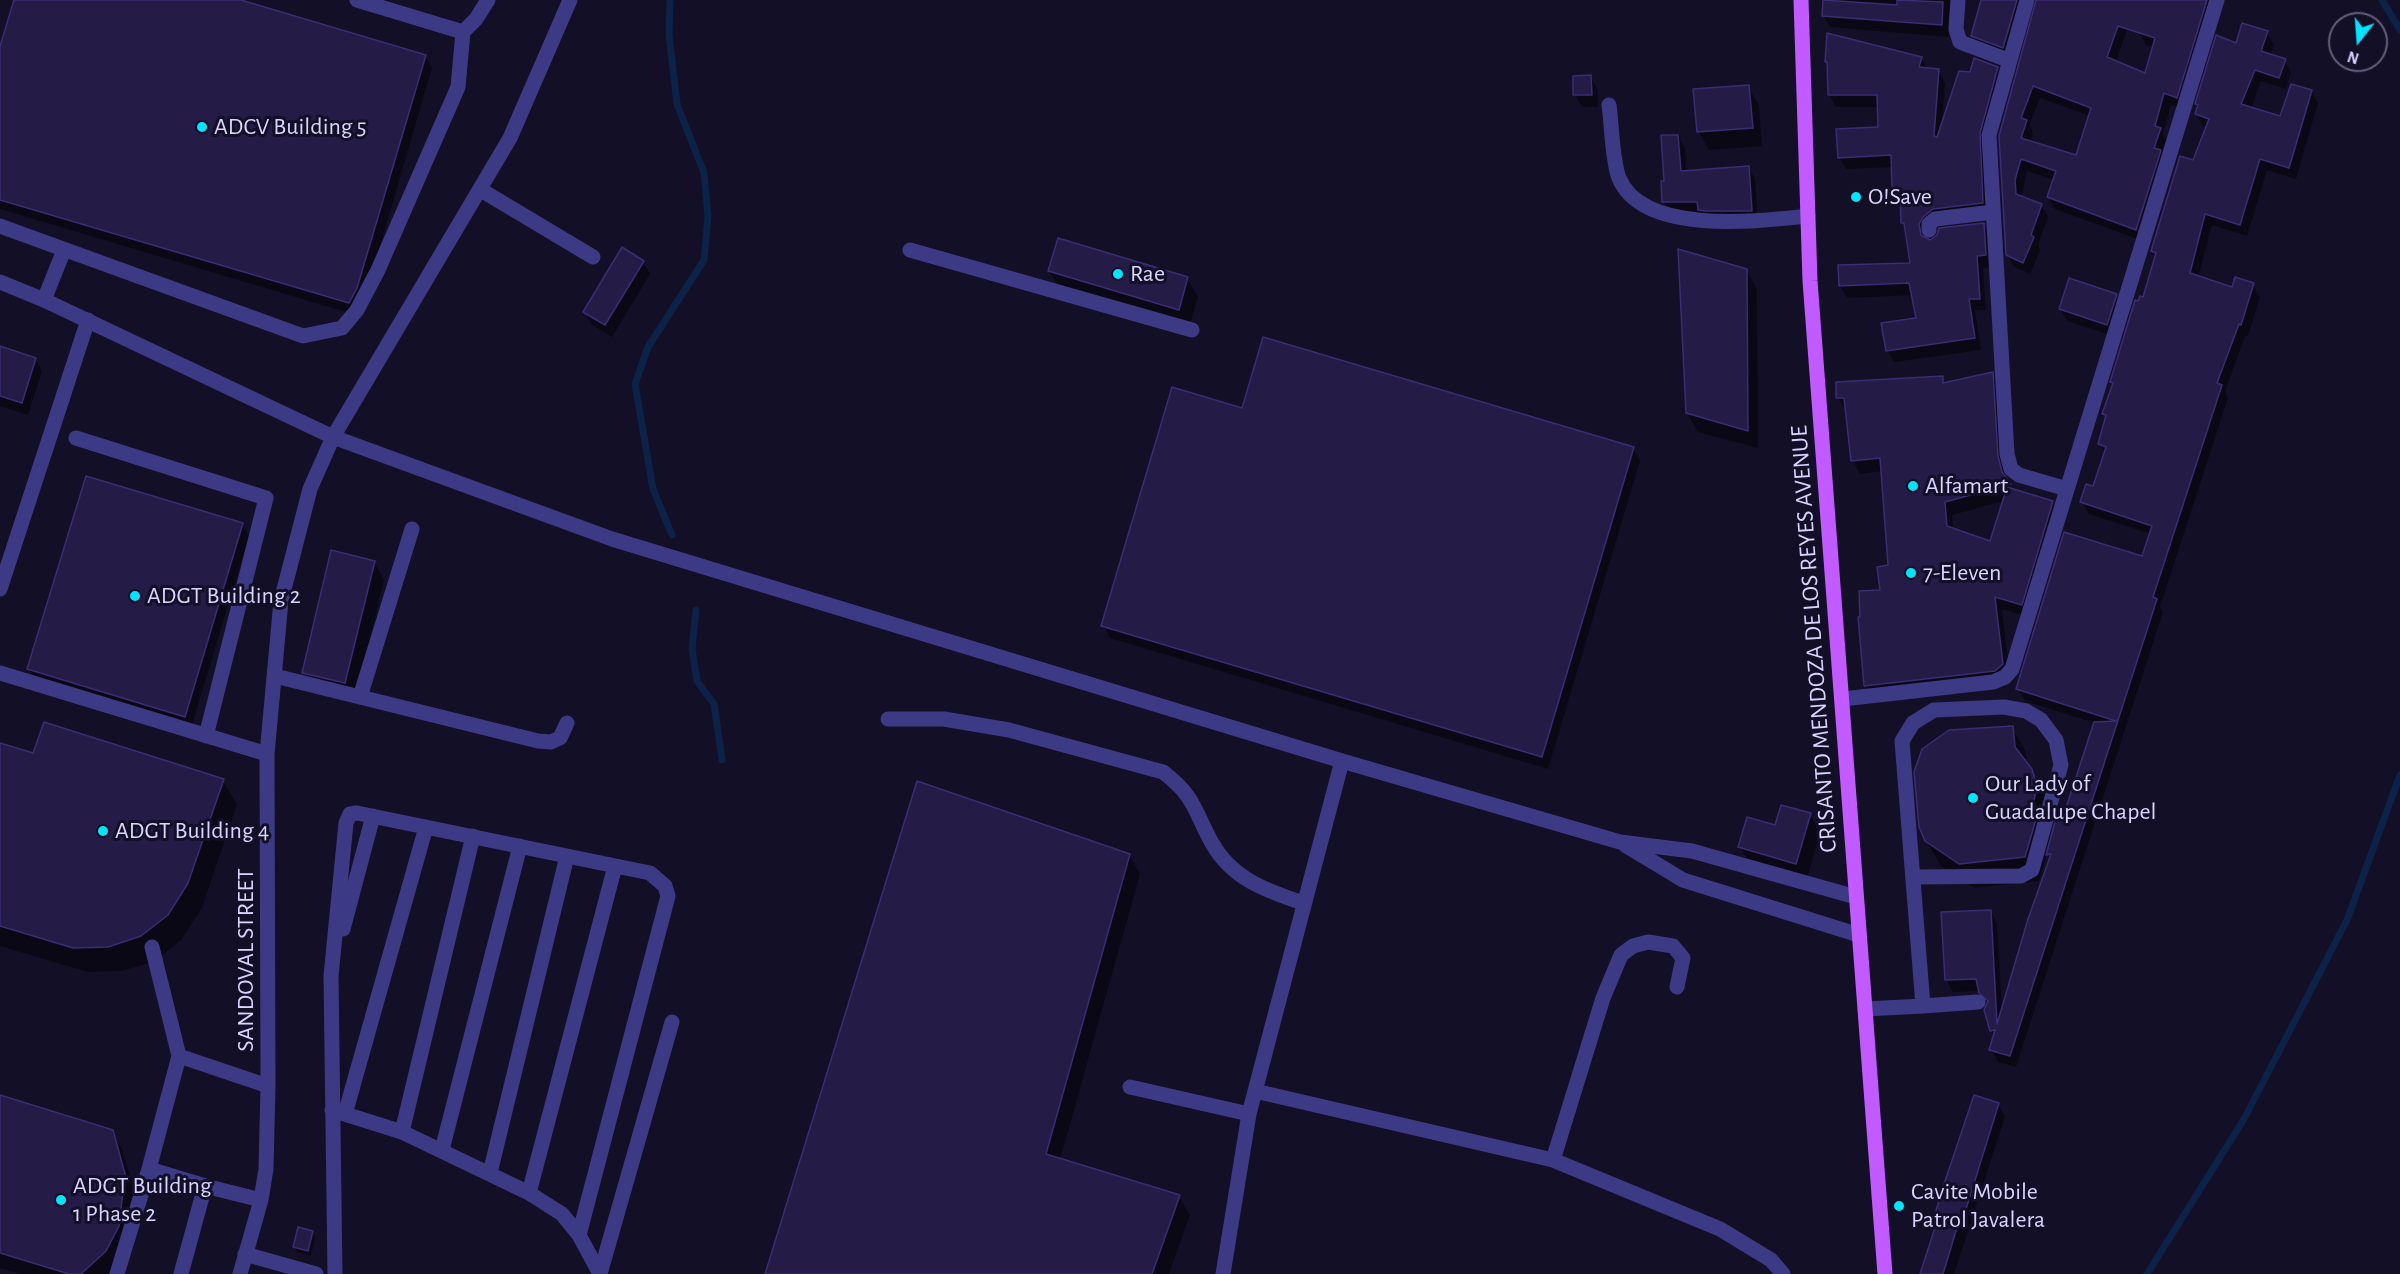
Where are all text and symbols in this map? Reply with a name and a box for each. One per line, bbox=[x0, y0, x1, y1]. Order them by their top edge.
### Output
north arrow bbox=[2328, 12, 2388, 72]
text: N bbox=[2346, 48, 2361, 67]
place label: ADCV Building 5 bbox=[214, 113, 367, 141]
marker: ADCV Building 5 bbox=[195, 120, 209, 134]
place label: O!Save bbox=[1868, 183, 1932, 211]
marker: O!Save bbox=[1849, 190, 1863, 204]
place label: Rae bbox=[1130, 260, 1165, 288]
marker: Rae bbox=[1111, 267, 1125, 281]
street label: CRISANTO MENDOZA DE LOS REYES AVENUE bbox=[1785, 424, 1843, 854]
place label: Alfamart bbox=[1925, 472, 2008, 500]
marker: Alfamart bbox=[1906, 479, 1920, 493]
place label: 7-Eleven bbox=[1923, 559, 2001, 587]
marker: 7-Eleven bbox=[1904, 566, 1918, 580]
place label: ADGT Building 2 bbox=[147, 582, 301, 610]
marker: ADGT Building 2 bbox=[128, 589, 142, 603]
place label: Our Lady of Guadalupe Chapel bbox=[1985, 770, 2156, 826]
marker: Our Lady of Guadalupe Chapel bbox=[1966, 791, 1980, 805]
place label: ADGT Building 4 bbox=[115, 817, 269, 845]
marker: ADGT Building 4 bbox=[96, 824, 110, 838]
street label: SANDOVAL STREET bbox=[232, 868, 260, 1052]
place label: ADGT Building 1 Phase 2 bbox=[73, 1172, 212, 1228]
place label: Cavite Mobile Patrol Javalera bbox=[1911, 1178, 2045, 1234]
marker: ADGT Building 1 Phase 2 bbox=[54, 1193, 68, 1207]
marker: Cavite Mobile Patrol Javalera bbox=[1892, 1199, 1906, 1213]

